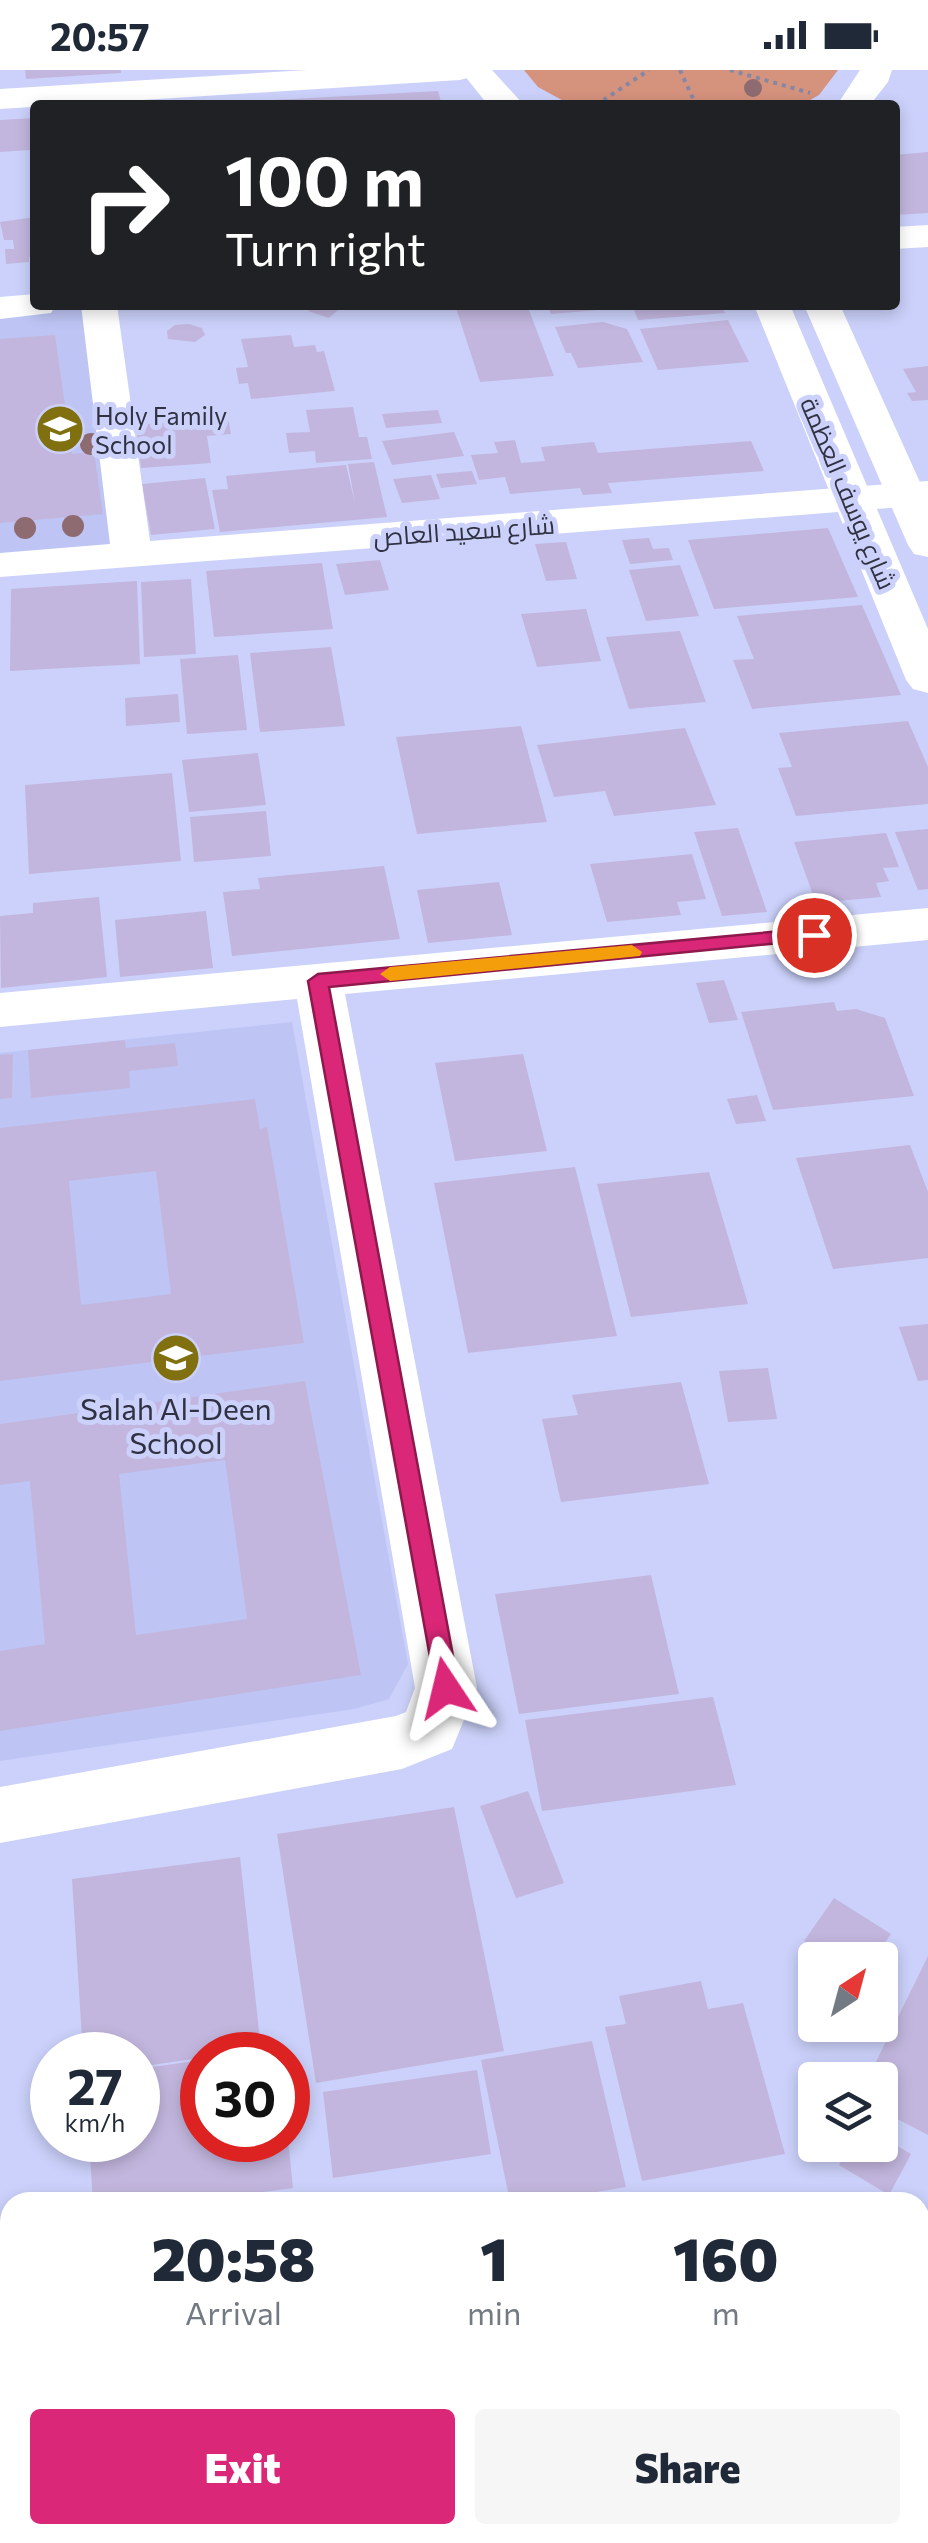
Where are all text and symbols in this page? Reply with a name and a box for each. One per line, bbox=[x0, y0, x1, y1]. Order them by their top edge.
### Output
text: 20:57 bbox=[50, 12, 150, 59]
text: 100 m bbox=[225, 135, 424, 220]
icon: right bbox=[60, 140, 190, 270]
text: Turn right bbox=[225, 220, 426, 275]
street label: شارع يوسف العظمة bbox=[792, 392, 903, 595]
place label: Holy Family School bbox=[95, 400, 227, 459]
school or university icon: Holy Family School bbox=[34, 403, 86, 455]
street label: شارع سعيد العاص bbox=[372, 509, 556, 554]
pin bbox=[772, 893, 857, 978]
icon: arrive bbox=[787, 908, 842, 963]
school or university icon: Salah Al-Deen School bbox=[150, 1332, 202, 1384]
place label: Salah Al-Deen School bbox=[80, 1389, 272, 1460]
position arrow bbox=[394, 1636, 498, 1740]
north arrow bbox=[798, 1942, 898, 2042]
map controls bbox=[798, 1942, 898, 2162]
speed limit sign: 30 bbox=[180, 2032, 310, 2162]
text: 27 bbox=[67, 2054, 123, 2115]
button: layers bbox=[798, 2062, 898, 2162]
text: km/h bbox=[65, 2107, 125, 2137]
text: 20:58 bbox=[151, 2220, 315, 2293]
text: 1 bbox=[480, 2220, 508, 2293]
text: 160 bbox=[673, 2220, 779, 2293]
text: Arrival bbox=[185, 2292, 282, 2332]
text: min bbox=[467, 2292, 521, 2332]
text: m bbox=[712, 2292, 740, 2332]
button: Exit bbox=[30, 2409, 455, 2524]
button: Share bbox=[475, 2409, 900, 2524]

